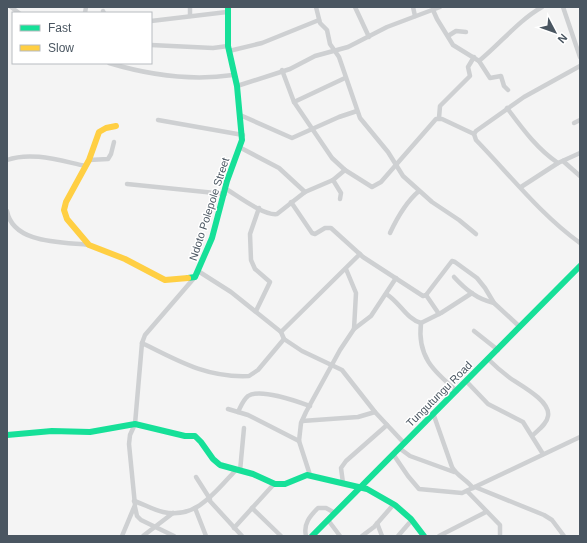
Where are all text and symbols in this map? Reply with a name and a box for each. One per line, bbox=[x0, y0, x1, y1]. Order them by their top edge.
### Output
legend bbox=[12, 12, 152, 64]
north arrow bbox=[535, 12, 575, 52]
text: Fast bbox=[48, 21, 72, 35]
text: N bbox=[555, 32, 570, 46]
text: Slow bbox=[48, 41, 74, 55]
street label: Ndoto Polepole Street bbox=[187, 156, 231, 262]
street label: Tungutungu Road bbox=[404, 359, 474, 429]

